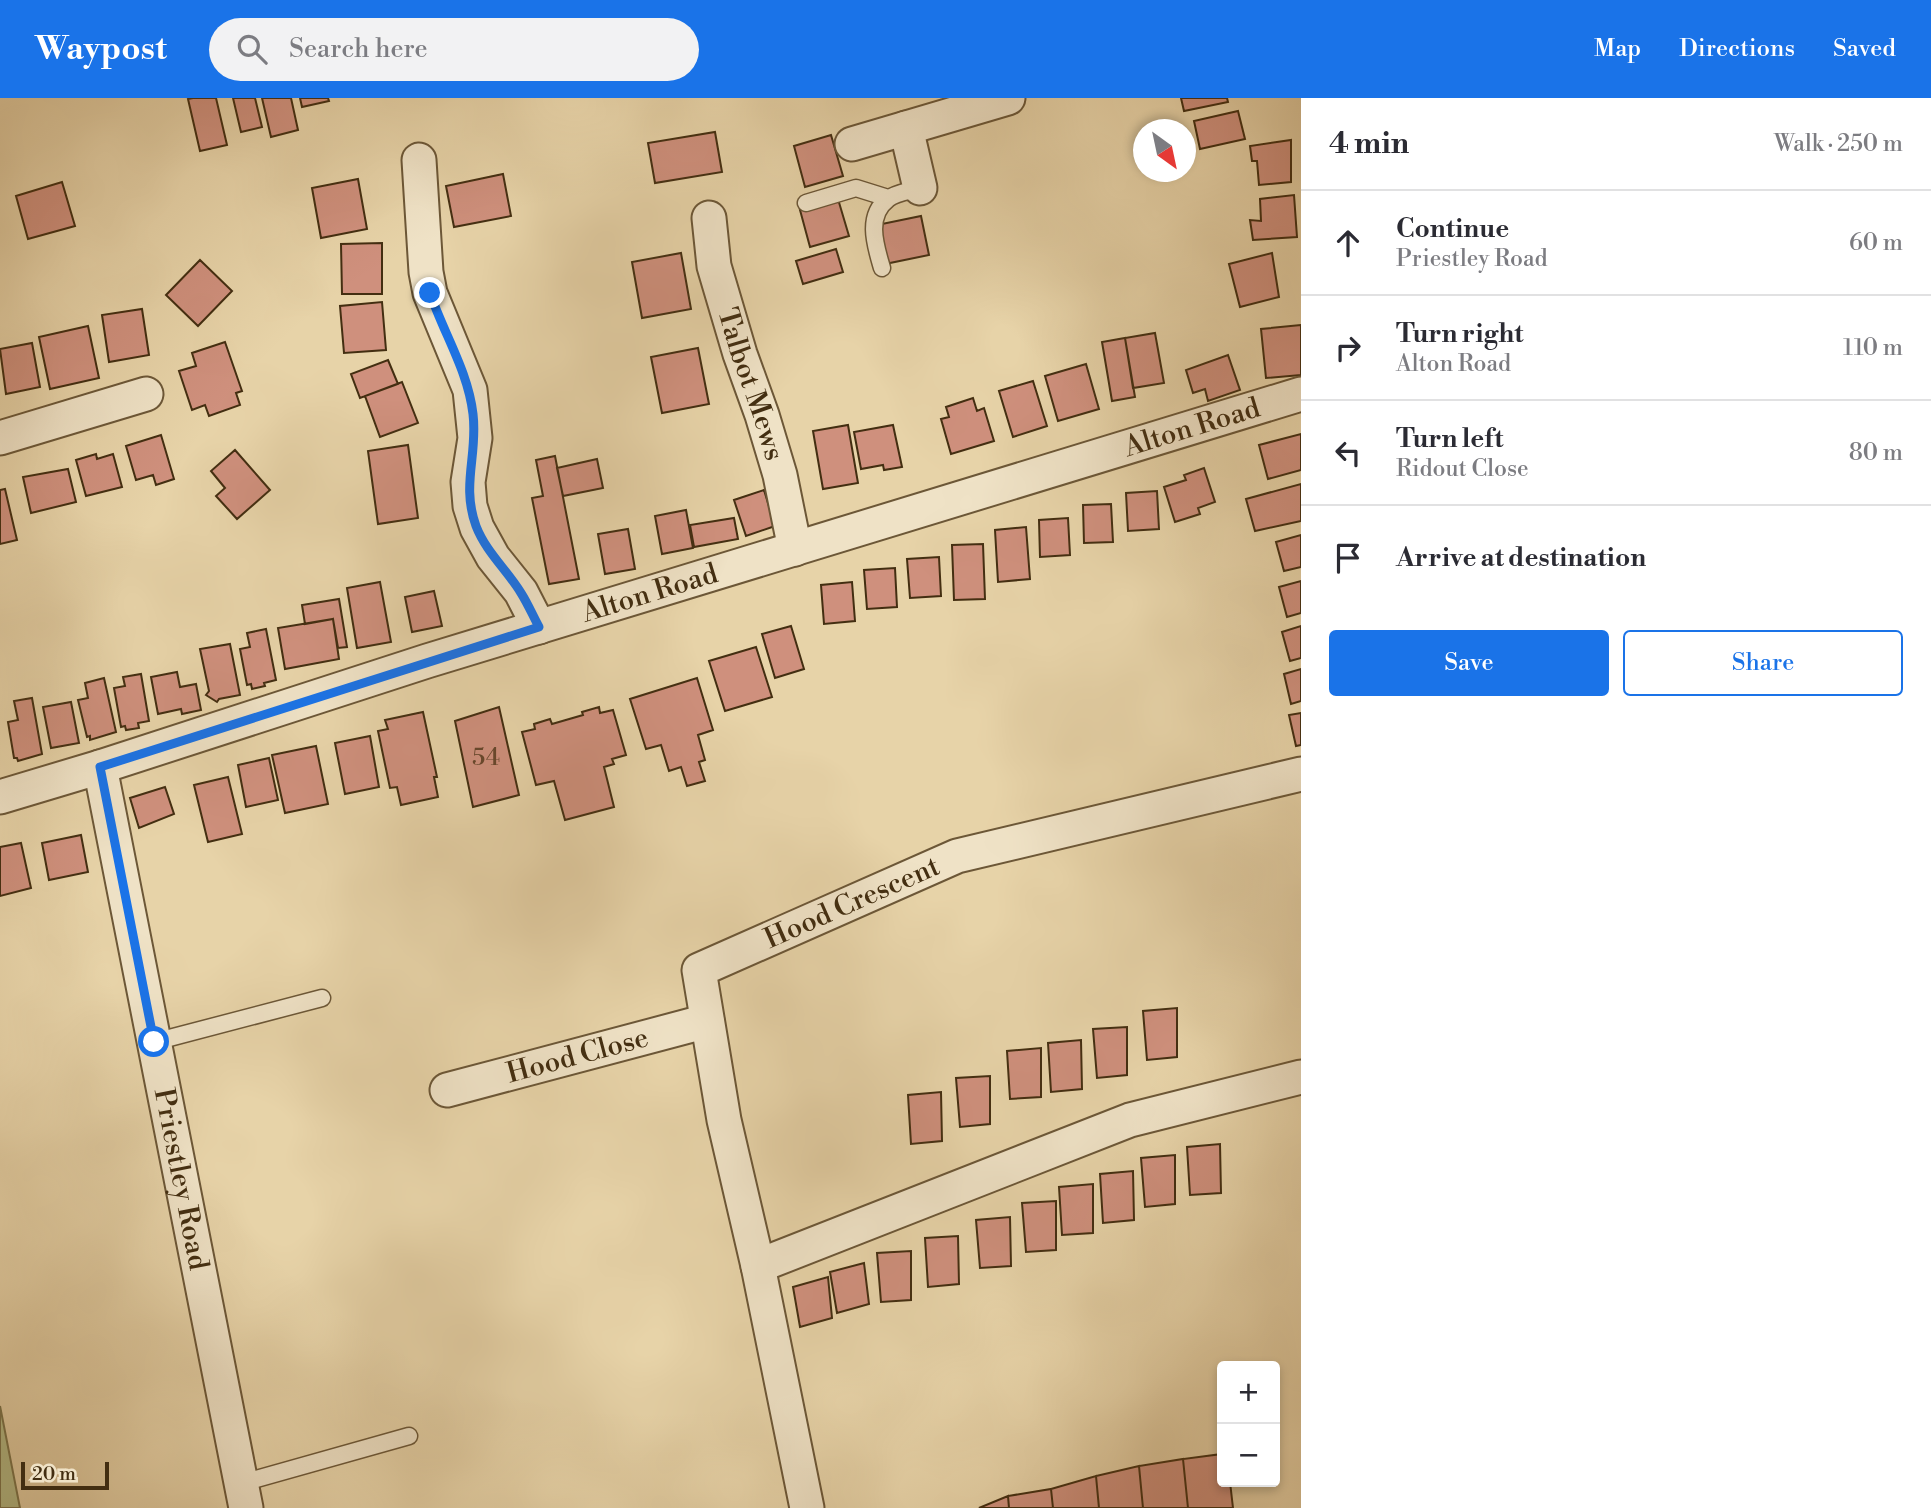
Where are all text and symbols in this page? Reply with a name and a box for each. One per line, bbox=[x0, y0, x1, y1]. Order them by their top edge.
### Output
search box bbox=[209, 18, 699, 81]
text: Waypost bbox=[35, 29, 167, 70]
icon: search bbox=[233, 30, 271, 68]
text: Search here bbox=[289, 33, 428, 65]
text: Map bbox=[1594, 34, 1641, 64]
text: Directions bbox=[1679, 34, 1795, 64]
text: Saved bbox=[1833, 34, 1896, 64]
north arrow bbox=[1133, 119, 1196, 182]
text: 4 min bbox=[1329, 125, 1409, 163]
text: Walk · 250 m bbox=[1774, 130, 1903, 158]
text: Continue bbox=[1396, 213, 1509, 245]
icon: ahead bbox=[1329, 224, 1367, 262]
text: 60 m bbox=[1849, 229, 1903, 257]
text: Priestley Road bbox=[1396, 245, 1548, 273]
route end bbox=[414, 277, 445, 308]
street label: Talbot Mews bbox=[710, 304, 792, 464]
text: Turn right bbox=[1396, 318, 1524, 350]
icon: right bbox=[1329, 329, 1367, 367]
text: 110 m bbox=[1843, 334, 1903, 362]
text: Alton Road bbox=[1396, 350, 1511, 378]
street label: Alton Road bbox=[1119, 390, 1264, 465]
text: Turn left bbox=[1396, 423, 1504, 455]
icon: left bbox=[1329, 434, 1367, 472]
text: 80 m bbox=[1849, 439, 1903, 467]
text: Ridout Close bbox=[1396, 455, 1529, 483]
icon: arrive bbox=[1329, 539, 1367, 577]
text: Arrive at destination bbox=[1396, 542, 1646, 574]
street label: Alton Road bbox=[577, 556, 722, 630]
button: Save bbox=[1329, 630, 1609, 696]
button: Share bbox=[1623, 630, 1903, 696]
house number: 54 bbox=[472, 743, 500, 773]
street label: Hood Crescent bbox=[759, 848, 945, 956]
street label: Hood Close bbox=[503, 1020, 652, 1091]
route start bbox=[138, 1026, 169, 1057]
street label: Priestley Road bbox=[146, 1085, 216, 1273]
map controls bbox=[1217, 1361, 1280, 1487]
button: + bbox=[1217, 1361, 1280, 1424]
button: − bbox=[1217, 1424, 1280, 1487]
scale bar bbox=[21, 1459, 108, 1491]
text: 20 m bbox=[32, 1462, 76, 1486]

